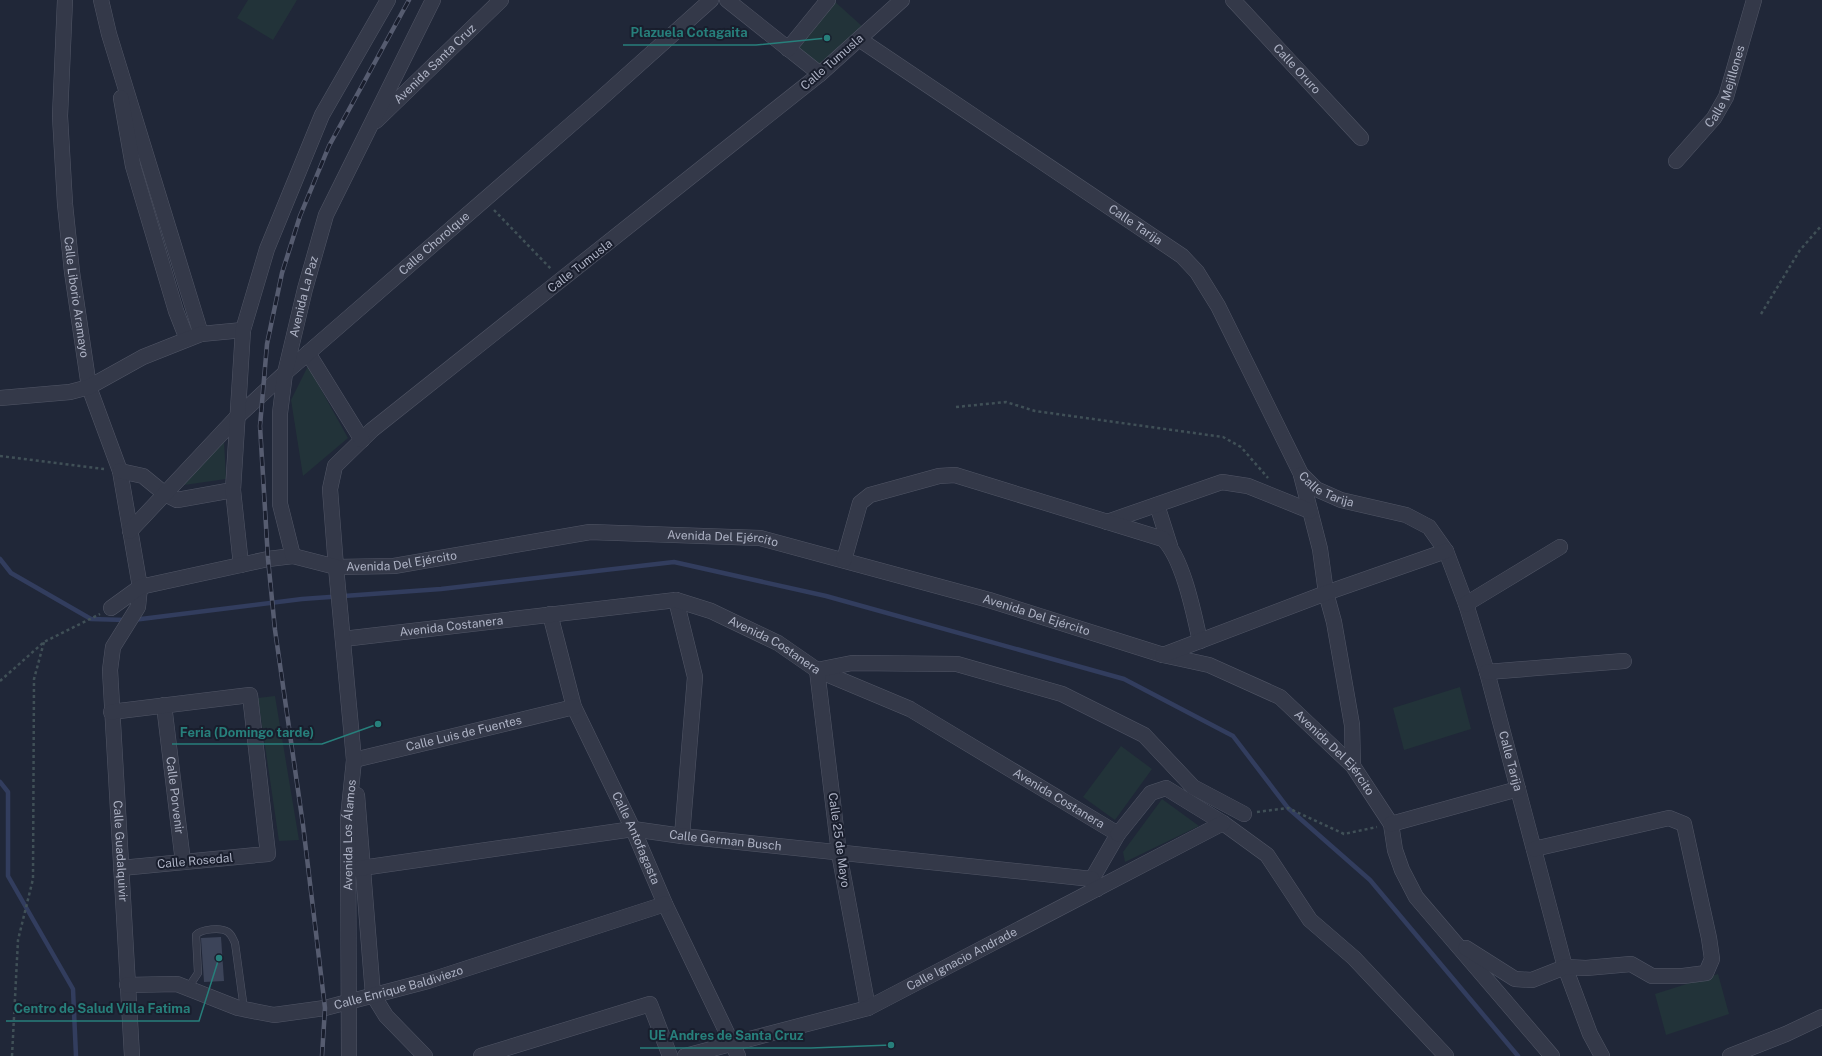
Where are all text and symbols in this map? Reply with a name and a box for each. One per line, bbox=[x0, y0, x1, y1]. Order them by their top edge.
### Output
callout: Plazuela Cotagaita bbox=[623, 20, 756, 45]
street label: Avenida Santa Cruz bbox=[391, 21, 479, 107]
text: Plazuela Cotagaita bbox=[630, 25, 748, 40]
street label: Calle Tumusla bbox=[798, 31, 866, 93]
street label: Calle Oruro bbox=[1270, 41, 1324, 97]
street label: Calle Mejillones bbox=[1702, 44, 1748, 131]
street label: Calle Tarija bbox=[1106, 202, 1165, 248]
street label: Calle Chorolque bbox=[396, 209, 472, 278]
street label: Calle Liborio Aramayo bbox=[61, 236, 92, 359]
street label: Calle Tumusla bbox=[545, 236, 615, 296]
street label: Avenida La Paz bbox=[287, 254, 321, 339]
street label: Calle Tarija bbox=[1296, 469, 1355, 510]
street label: Avenida Del Ejército bbox=[667, 528, 780, 550]
street label: Avenida Del Ejército bbox=[346, 548, 458, 574]
street label: Avenida Del Ejército bbox=[981, 592, 1092, 639]
street label: Avenida Costanera bbox=[399, 613, 504, 639]
street label: Avenida Costanera bbox=[726, 613, 823, 677]
street label: Avenida Del Ejército bbox=[1291, 707, 1377, 798]
street label: Calle Luis de Fuentes bbox=[405, 713, 523, 754]
callout: Feria (Domingo tarde) bbox=[172, 719, 322, 744]
text: Feria (Domingo tarde) bbox=[180, 725, 314, 740]
street label: Calle Tarija bbox=[1496, 729, 1525, 793]
street label: Calle Porvenir bbox=[163, 756, 187, 835]
street label: Avenida Costanera bbox=[1010, 766, 1107, 831]
street label: Avenida Los Álamos bbox=[341, 779, 359, 891]
street label: Calle Antofagasta bbox=[609, 789, 663, 886]
street label: Calle 25 de Mayo bbox=[825, 792, 853, 889]
street label: Calle Guadalquivir bbox=[110, 800, 130, 903]
street label: Calle German Busch bbox=[668, 827, 782, 853]
street label: Calle Rosedal bbox=[156, 851, 234, 871]
street label: Calle Ignacio Andrade bbox=[904, 924, 1020, 994]
street label: Calle Enrique Baldiviezo bbox=[332, 963, 465, 1012]
callout: Centro de Salud Villa Fatima bbox=[6, 996, 199, 1021]
text: Centro de Salud Villa Fatima bbox=[14, 1001, 190, 1016]
callout: UE Andres de Santa Cruz bbox=[640, 1023, 811, 1048]
text: UE Andres de Santa Cruz bbox=[649, 1028, 804, 1043]

